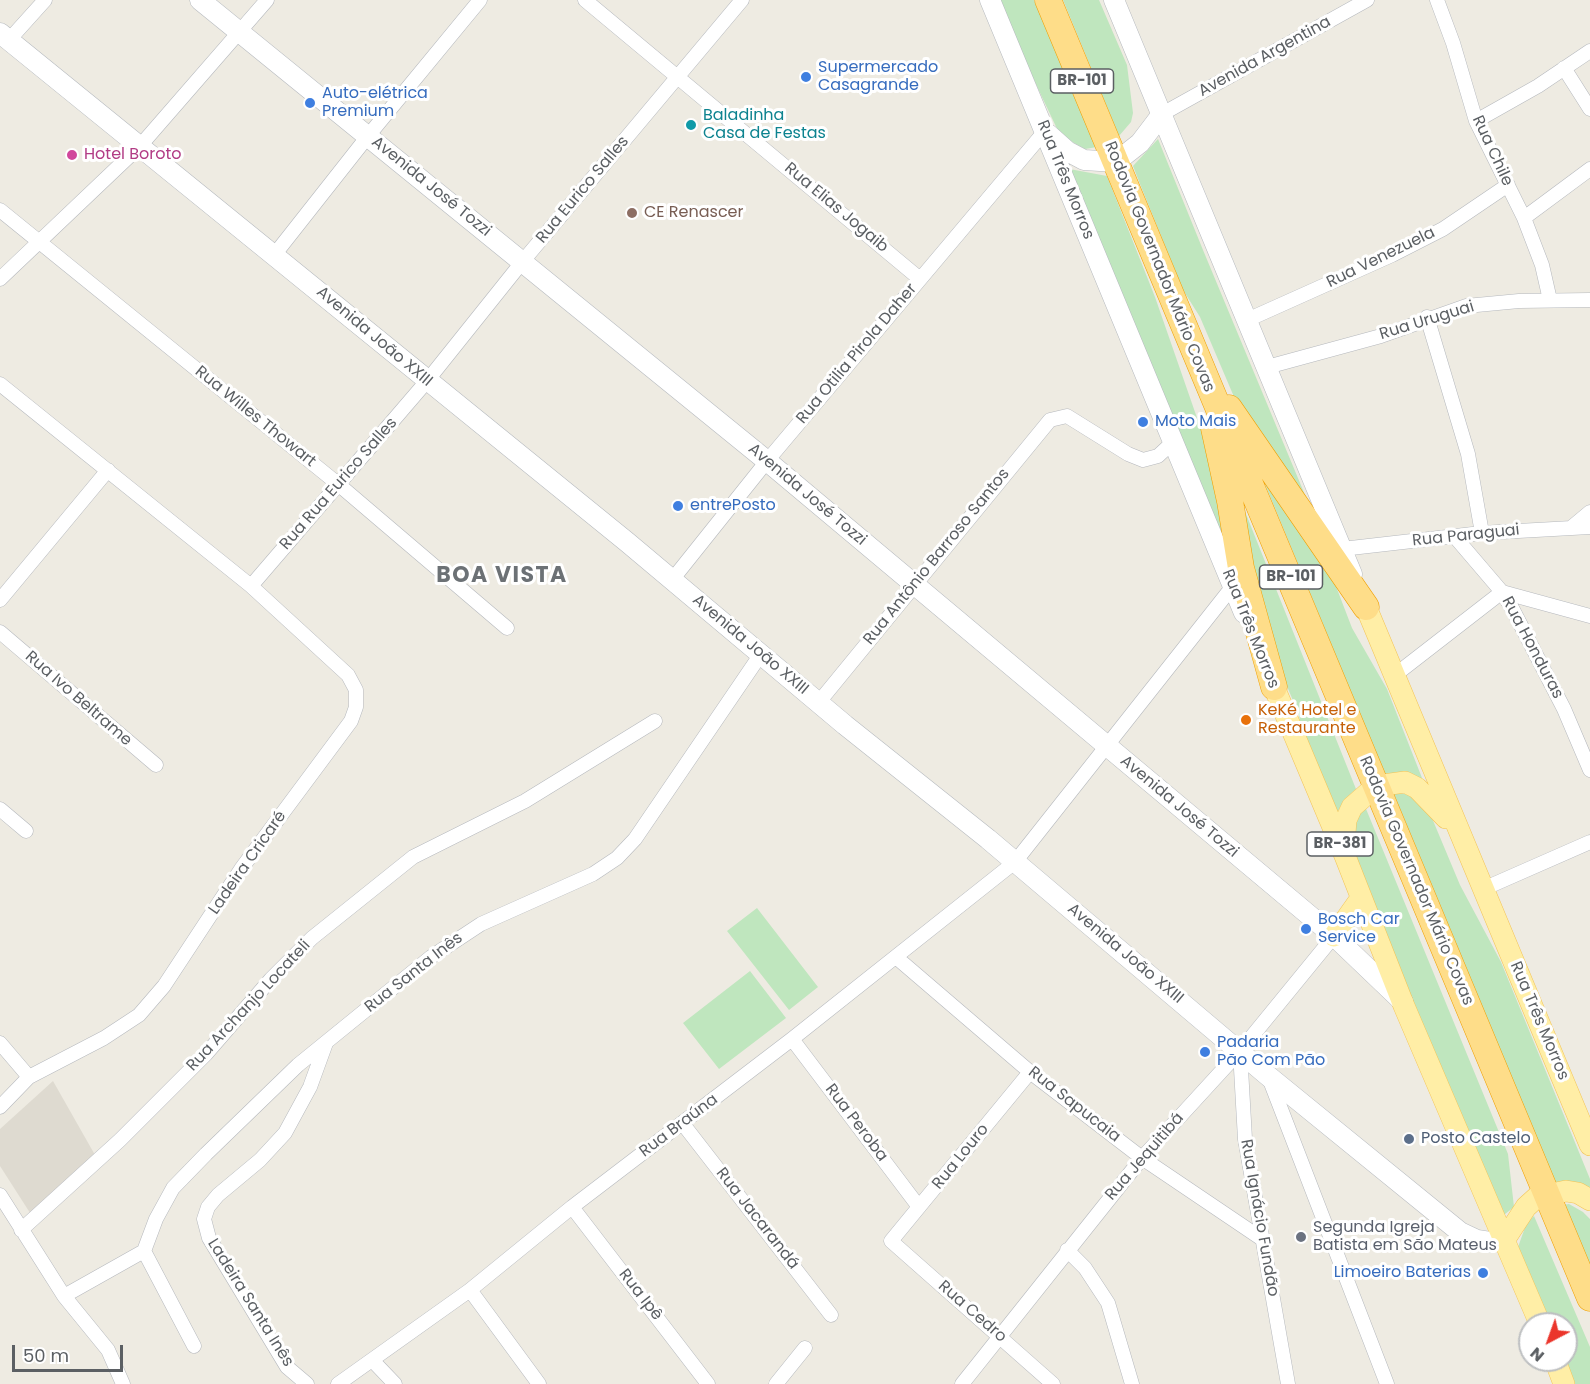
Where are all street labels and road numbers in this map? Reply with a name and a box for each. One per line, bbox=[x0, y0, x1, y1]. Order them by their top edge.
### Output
street label: Avenida Argentina bbox=[1195, 13, 1335, 101]
road number: BR-101 bbox=[1050, 69, 1114, 93]
street label: Rua Chile bbox=[1467, 113, 1517, 189]
street label: Rua Três Morros bbox=[1032, 118, 1098, 242]
street label: Avenida José Tozzi bbox=[367, 133, 495, 241]
street label: Rua Eurico Salles bbox=[533, 133, 633, 247]
street label: Rodovia Governador Mário Covas bbox=[1100, 139, 1218, 395]
street label: Rua Elias Jogaib bbox=[780, 159, 892, 257]
street label: Rua Venezuela bbox=[1324, 223, 1438, 293]
street label: Rua Otilia Pirola Daher bbox=[793, 280, 921, 428]
street label: Avenida João XXIII bbox=[312, 283, 436, 391]
street label: Rua Uruguai bbox=[1377, 298, 1477, 344]
street label: Rua Willes Thowart bbox=[191, 362, 319, 472]
street label: Rua Rua Eurico Salles bbox=[276, 414, 402, 554]
street label: Avenida José Tozzi bbox=[744, 440, 870, 550]
street label: Rua Antônio Barroso Santos bbox=[860, 465, 1014, 649]
street label: Rua Paraguai bbox=[1411, 521, 1521, 551]
road number: BR-101 bbox=[1260, 565, 1322, 589]
street label: Rua Três Morros bbox=[1217, 567, 1283, 691]
street label: Avenida João XXIII bbox=[688, 591, 812, 699]
street label: Rua Honduras bbox=[1497, 594, 1567, 702]
street label: Rua Ivo Beltrame bbox=[21, 647, 135, 751]
street label: Avenida José Tozzi bbox=[1116, 752, 1242, 862]
street label: Rodovia Governador Mário Covas bbox=[1355, 754, 1477, 1008]
street label: Ladeira Cricaré bbox=[205, 807, 291, 919]
road number: BR-381 bbox=[1307, 832, 1373, 856]
street label: Avenida João XXIII bbox=[1063, 900, 1187, 1008]
street label: Rua Santa Inês bbox=[361, 929, 467, 1017]
street label: Rua Archanjo Locateli bbox=[183, 936, 315, 1076]
street label: Rua Três Morros bbox=[1505, 959, 1573, 1083]
street label: Rua Sapucaia bbox=[1024, 1063, 1124, 1147]
street label: Rua Peroba bbox=[821, 1080, 891, 1166]
street label: Rua Braúna bbox=[636, 1090, 722, 1162]
street label: Rua Jequitibá bbox=[1102, 1109, 1188, 1205]
street label: Rua Louro bbox=[929, 1120, 993, 1194]
street label: Rua Ignácio Fundão bbox=[1236, 1138, 1282, 1298]
street label: Rua Jacarandá bbox=[711, 1164, 803, 1274]
street label: Ladeira Santa Inês bbox=[203, 1235, 297, 1371]
street label: Rua Ipê bbox=[614, 1266, 666, 1324]
street label: Rua Cedro bbox=[934, 1277, 1010, 1347]

